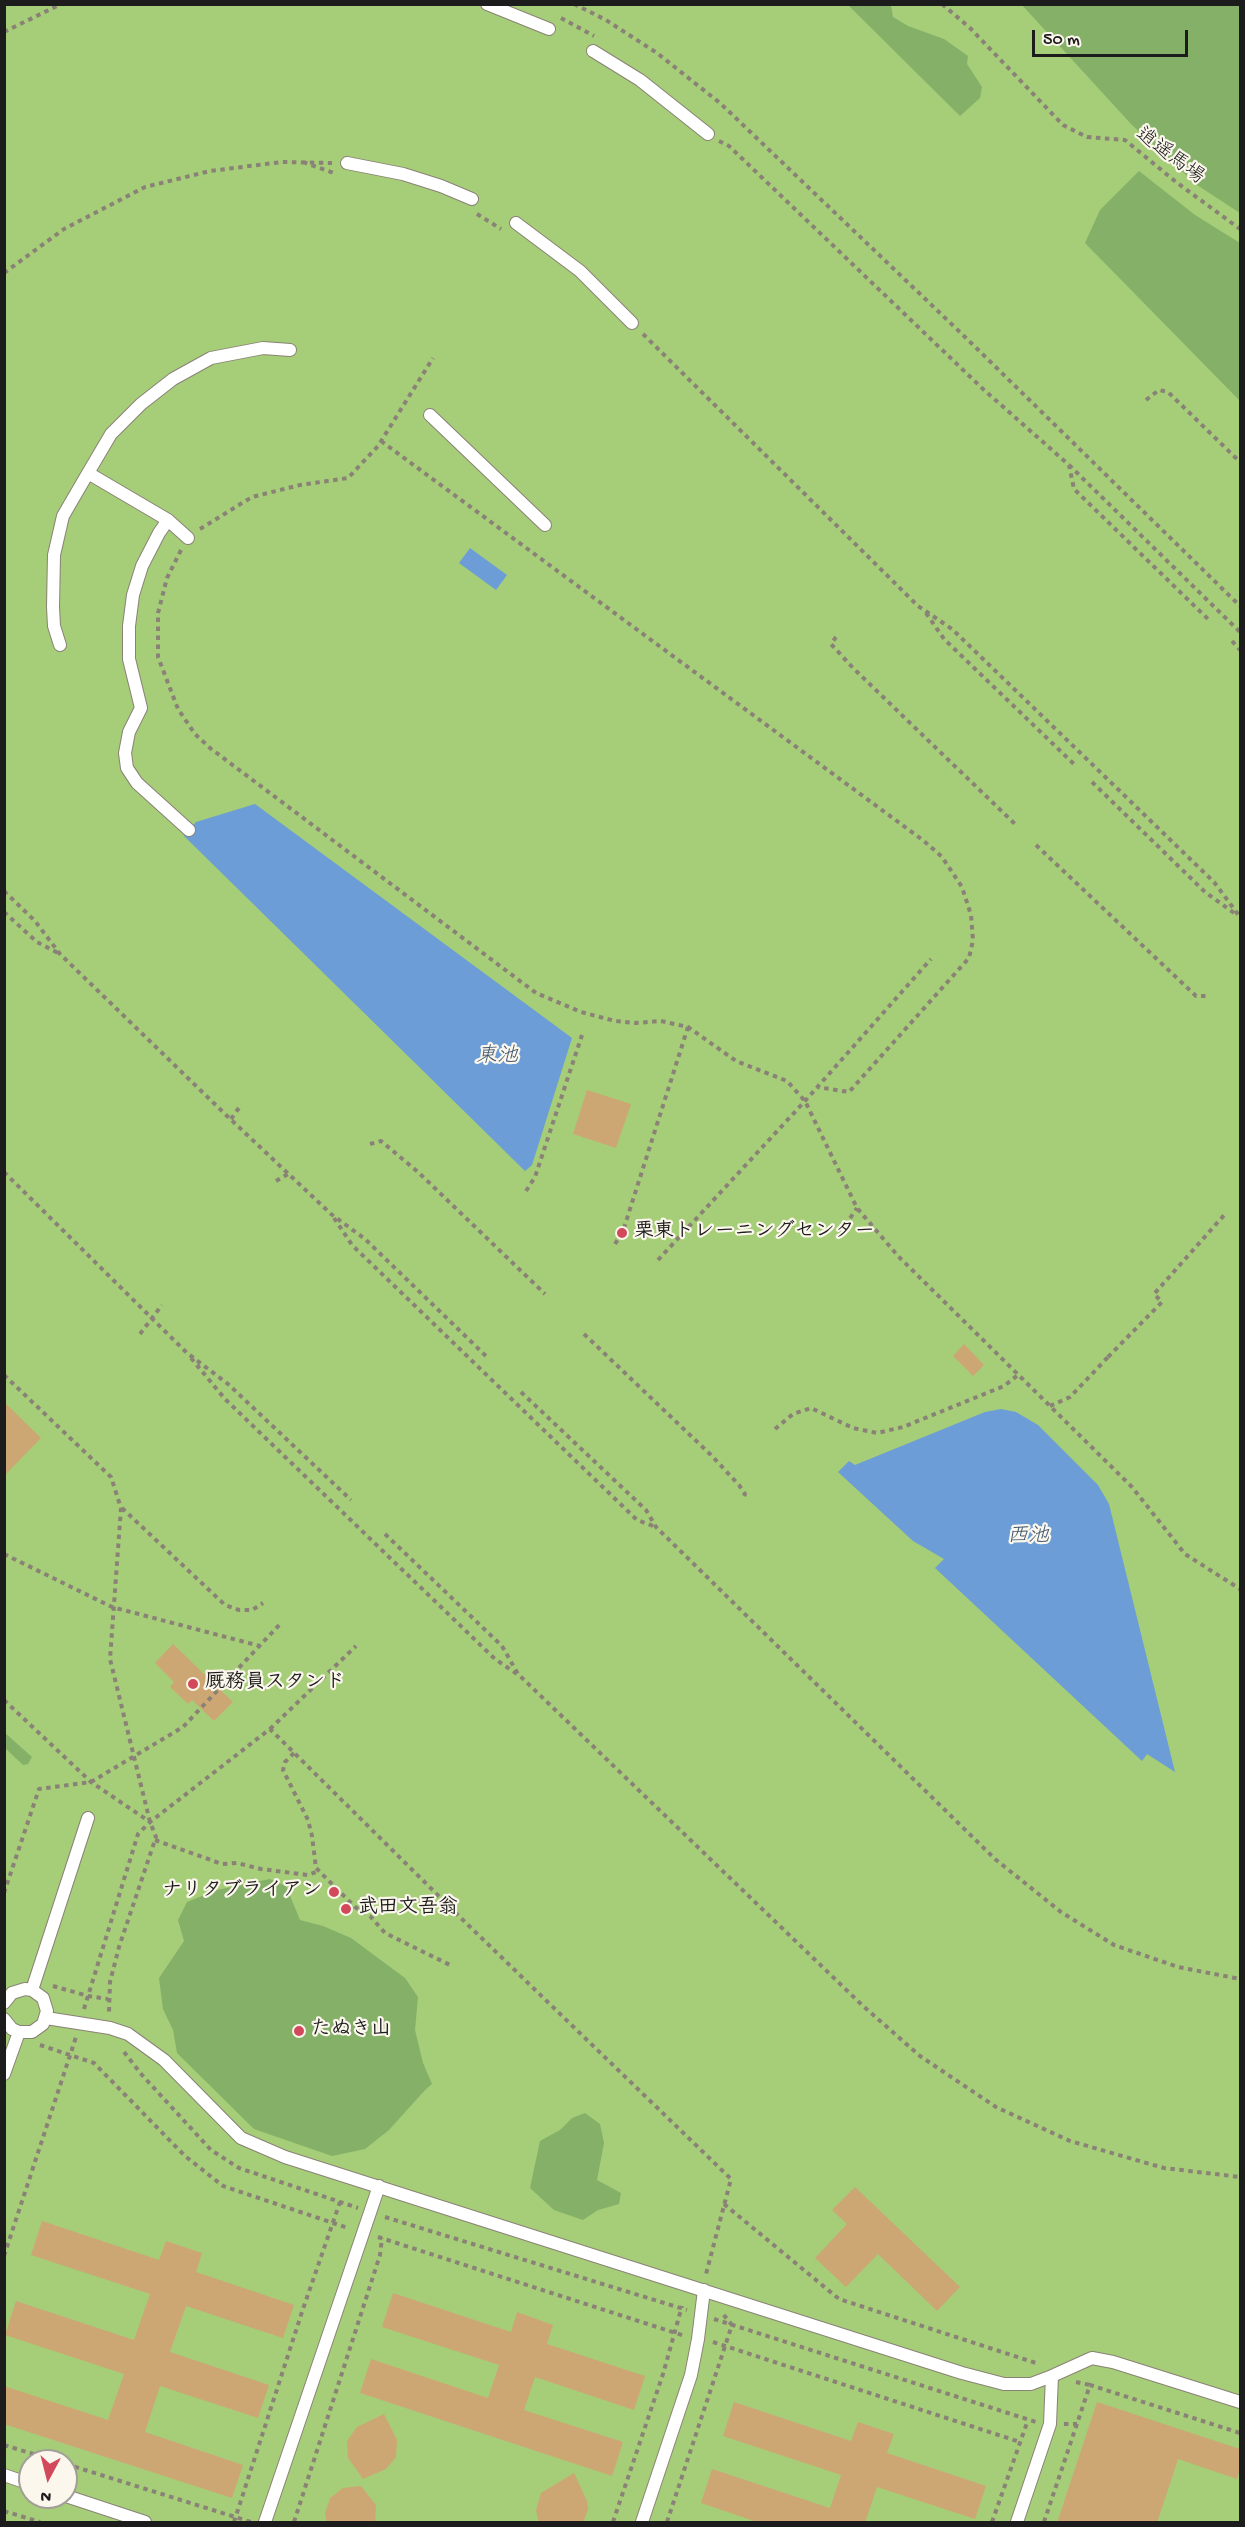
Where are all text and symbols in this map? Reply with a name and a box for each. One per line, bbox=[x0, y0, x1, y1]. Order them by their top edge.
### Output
scale bar bbox=[1035, 18, 1191, 56]
text: 50 m bbox=[1043, 30, 1080, 51]
street label: 逍遥馬場 bbox=[1130, 123, 1208, 191]
water label: 東池 bbox=[476, 1045, 518, 1071]
place label: 栗東トレーニングセンター bbox=[634, 1221, 875, 1245]
marker: 栗東トレーニングセンター bbox=[615, 1226, 629, 1240]
water label: 西池 bbox=[1007, 1525, 1049, 1551]
place label: 厩務員スタンド bbox=[205, 1672, 345, 1696]
marker: 厩務員スタンド bbox=[186, 1677, 200, 1691]
place label: ナリタブライアン bbox=[162, 1880, 322, 1904]
marker: ナリタブライアン bbox=[327, 1885, 341, 1899]
place label: 武田文吾翁 bbox=[358, 1897, 458, 1921]
marker: 武田文吾翁 bbox=[339, 1902, 353, 1916]
place label: たぬき山 bbox=[311, 2019, 391, 2043]
marker: たぬき山 bbox=[292, 2024, 306, 2038]
north arrow bbox=[18, 2449, 78, 2509]
text: N bbox=[40, 2485, 52, 2505]

